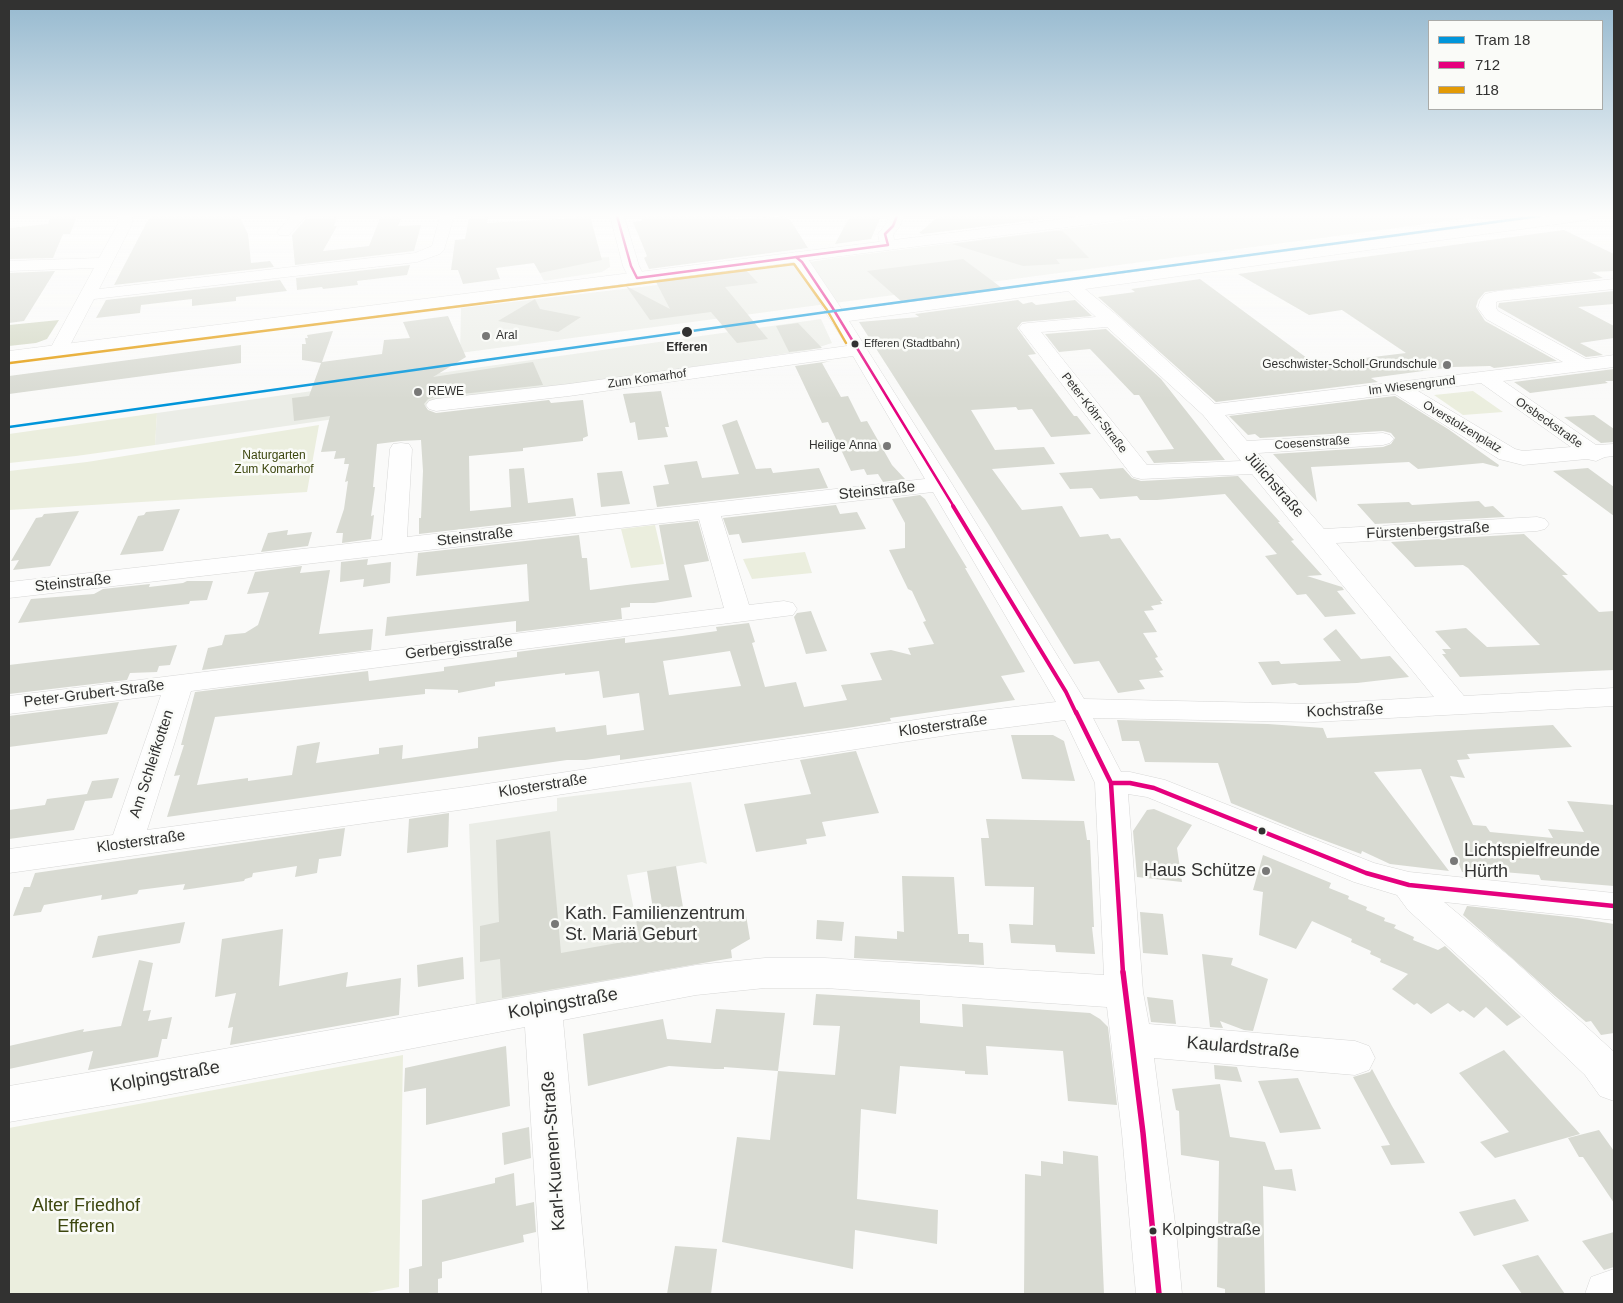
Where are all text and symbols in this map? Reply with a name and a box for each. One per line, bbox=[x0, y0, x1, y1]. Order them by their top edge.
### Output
legend bbox=[1428, 20, 1603, 110]
text: Tram 18 bbox=[1475, 31, 1530, 48]
text: 712 bbox=[1475, 56, 1500, 73]
text: 118 bbox=[1475, 81, 1499, 98]
marker: Efferen bbox=[680, 325, 694, 339]
place label: Aral bbox=[496, 329, 517, 343]
marker: Aral bbox=[480, 330, 492, 342]
place label: Efferen (Stadtbahn) bbox=[864, 337, 960, 351]
marker: Efferen (Stadtbahn) bbox=[850, 339, 860, 349]
place label: Efferen bbox=[666, 341, 708, 355]
place label: Geschwister-Scholl-Grundschule bbox=[1262, 358, 1437, 372]
marker: Geschwister-Scholl-Grundschule bbox=[1441, 359, 1453, 371]
street label: Zum Komarhof bbox=[607, 366, 687, 392]
street label: Peter-Köhr-Straße bbox=[1058, 370, 1130, 456]
street label: Im Wiesengrund bbox=[1368, 374, 1456, 398]
place label: REWE bbox=[428, 385, 464, 399]
marker: REWE bbox=[412, 386, 424, 398]
street label: Orsbeckstraße bbox=[1513, 395, 1585, 451]
street label: Overstolzenplatz bbox=[1420, 398, 1504, 456]
street label: Coesenstraße bbox=[1274, 433, 1350, 453]
place label: Heilige Anna bbox=[809, 439, 877, 453]
marker: Heilige Anna bbox=[881, 440, 893, 452]
park label: Naturgarten Zum Komarhof bbox=[234, 449, 314, 477]
street label: Jülichstraße bbox=[1241, 449, 1307, 521]
street label: Steinstraße bbox=[838, 478, 916, 504]
street label: Fürstenbergstraße bbox=[1366, 519, 1490, 543]
street label: Steinstraße bbox=[436, 523, 514, 551]
street label: Steinstraße bbox=[34, 570, 112, 596]
street label: Gerbergisstraße bbox=[404, 632, 514, 664]
street label: Peter-Grubert-Straße bbox=[23, 676, 165, 712]
street label: Kochstraße bbox=[1306, 701, 1384, 721]
street label: Am Schleifkotten bbox=[126, 708, 178, 820]
street label: Klosterstraße bbox=[898, 711, 988, 741]
street label: Klosterstraße bbox=[498, 770, 588, 802]
unlabelled marker bbox=[1257, 826, 1267, 836]
street label: Klosterstraße bbox=[96, 827, 186, 857]
place label: Lichtspielfreunde Hürth bbox=[1464, 840, 1600, 882]
marker: Lichtspielfreunde Hürth bbox=[1448, 855, 1460, 867]
place label: Haus Schütze bbox=[1144, 860, 1256, 882]
marker: Haus Schütze bbox=[1260, 865, 1272, 877]
place label: Kath. Familienzentrum St. Mariä Geburt bbox=[565, 903, 745, 946]
marker: Kath. Familienzentrum St. Mariä Geburt bbox=[549, 918, 561, 930]
street label: Kolpingstraße bbox=[506, 984, 620, 1024]
street label: Kaulardstraße bbox=[1186, 1032, 1300, 1064]
street label: Kolpingstraße bbox=[108, 1057, 222, 1097]
street label: Karl-Kuenen-Straße bbox=[538, 1070, 570, 1232]
park label: Alter Friedhof Efferen bbox=[32, 1195, 140, 1238]
place label: Kolpingstraße bbox=[1162, 1221, 1261, 1241]
marker: Kolpingstraße bbox=[1148, 1226, 1158, 1236]

